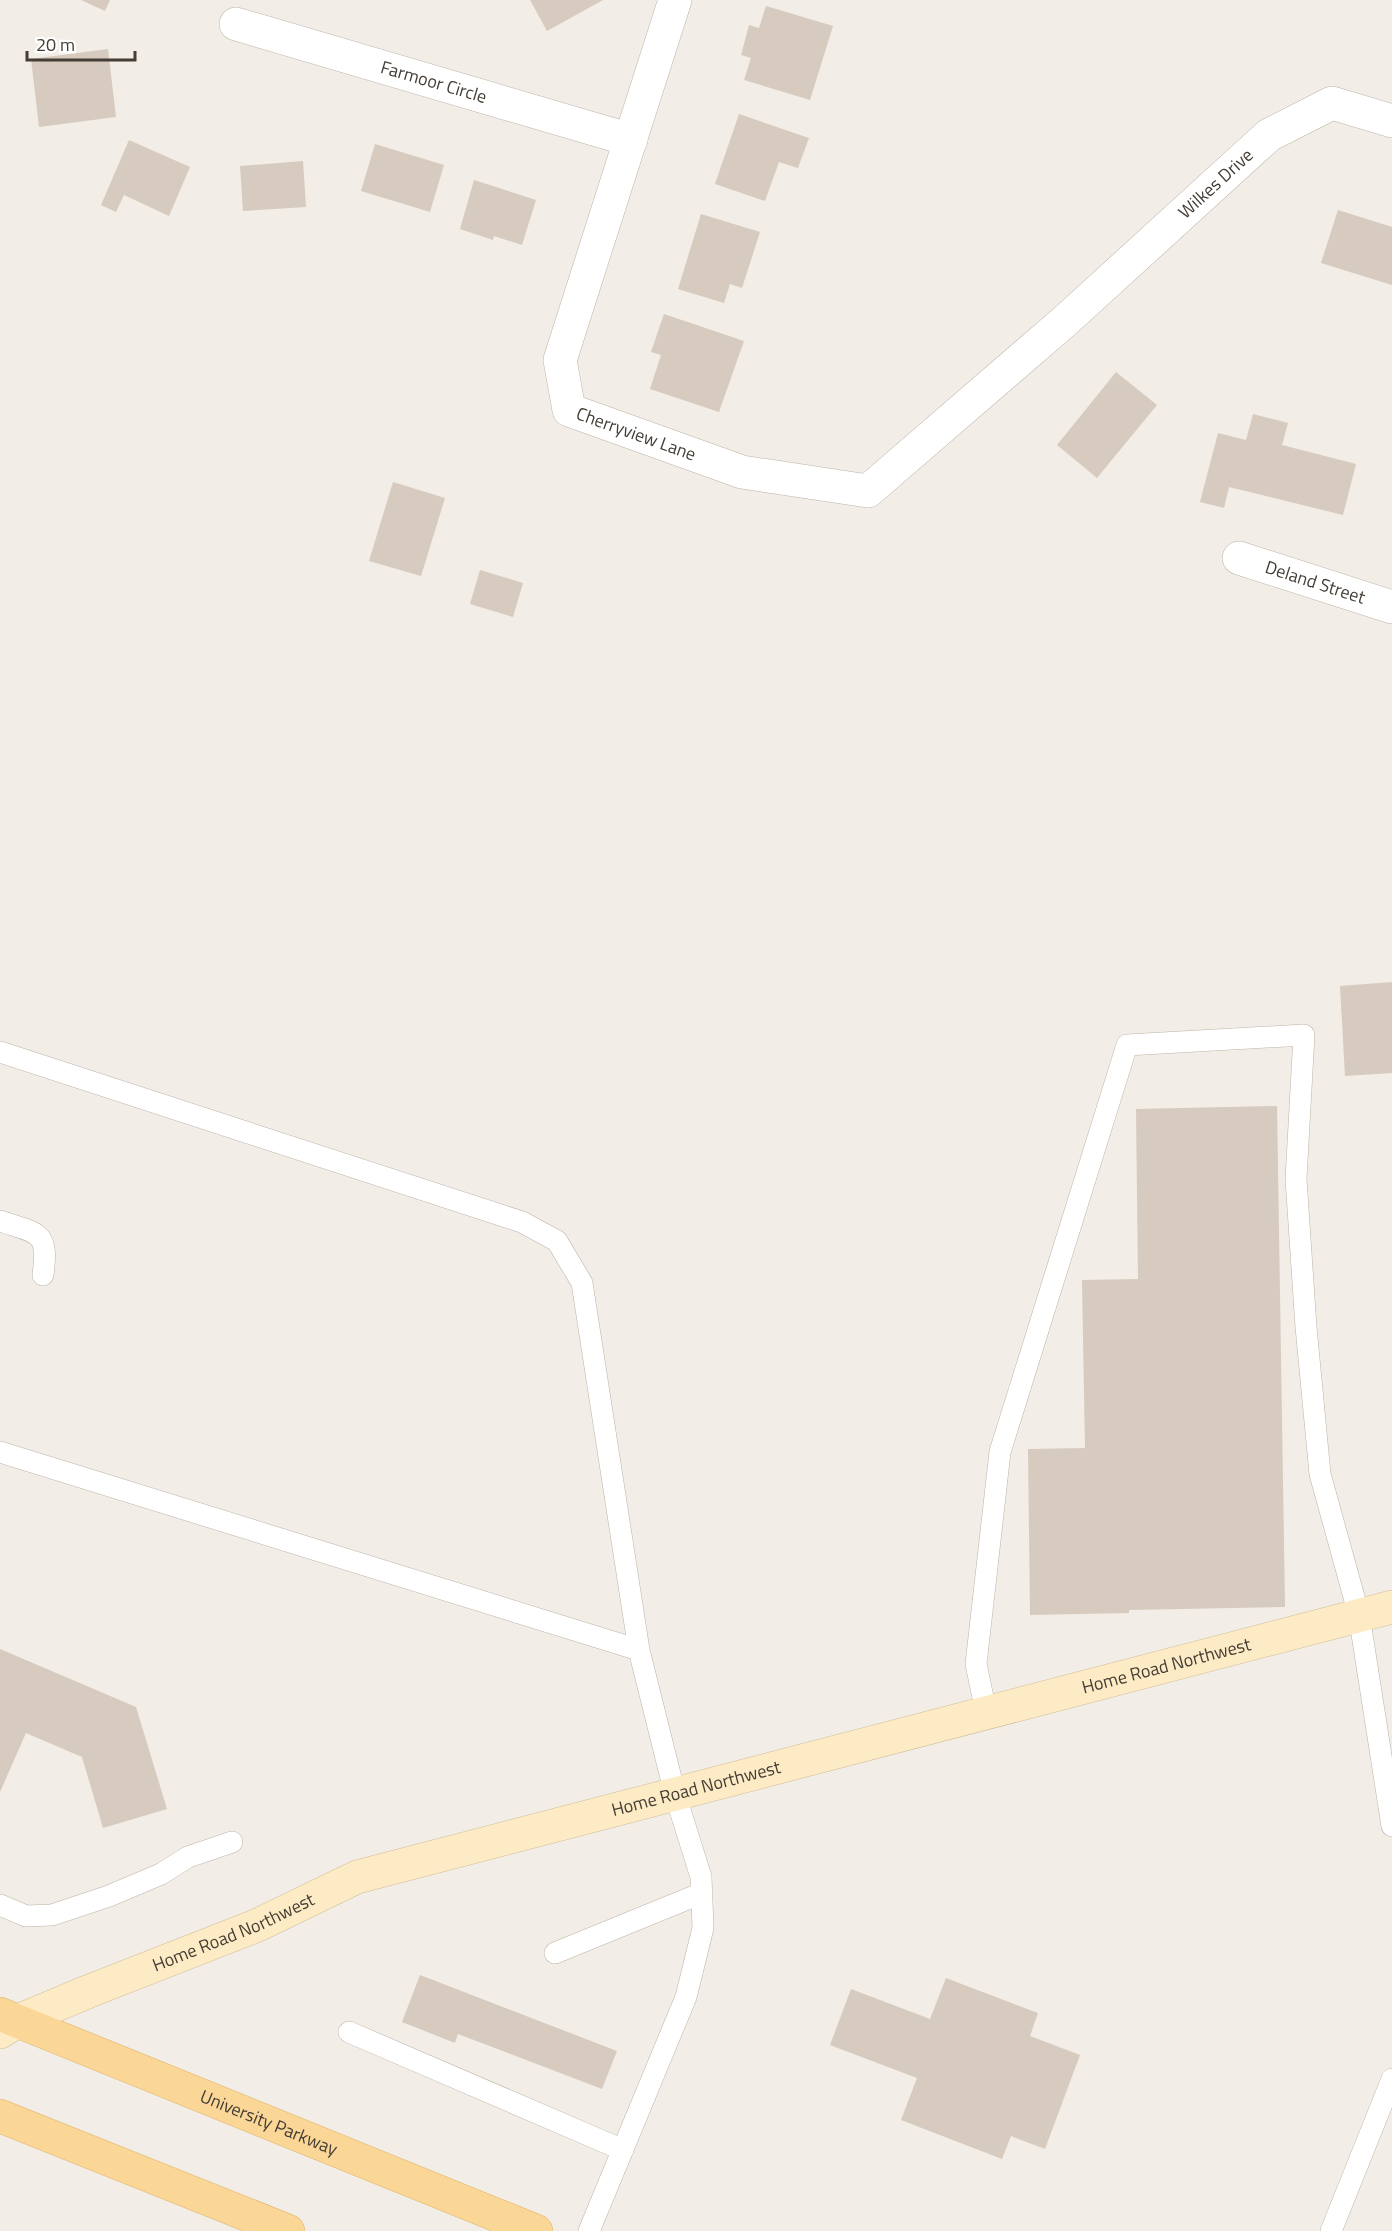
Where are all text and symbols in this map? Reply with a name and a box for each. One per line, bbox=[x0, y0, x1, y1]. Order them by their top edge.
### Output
scale bar bbox=[27, 24, 135, 62]
text: 20 m bbox=[36, 31, 75, 58]
street label: Farmoor Circle bbox=[378, 53, 490, 110]
street label: Wilkes Drive bbox=[1172, 142, 1259, 225]
street label: Cherryview Lane bbox=[573, 400, 700, 467]
street label: Deland Street bbox=[1262, 553, 1369, 611]
street label: Home Road Northwest bbox=[1079, 1630, 1254, 1700]
street label: Home Road Northwest bbox=[608, 1753, 784, 1823]
street label: Home Road Northwest bbox=[148, 1885, 319, 1978]
street label: University Parkway bbox=[196, 2082, 342, 2162]

